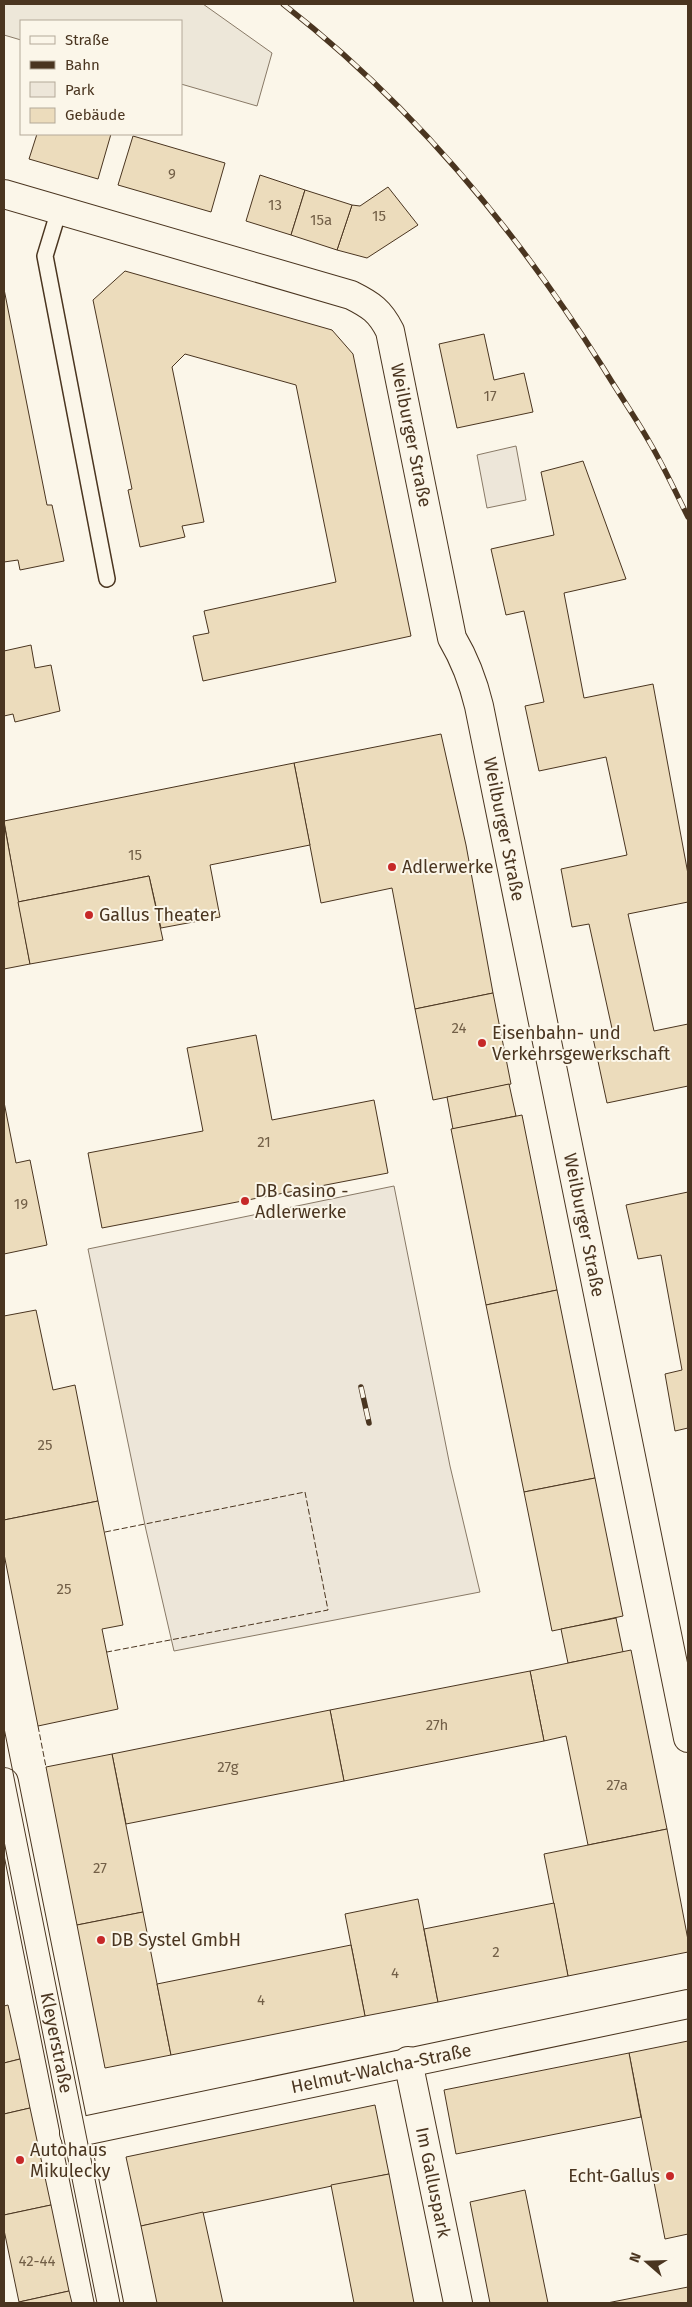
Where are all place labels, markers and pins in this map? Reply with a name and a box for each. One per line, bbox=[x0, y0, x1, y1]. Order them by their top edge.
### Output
place label: Adlerwerke bbox=[402, 856, 494, 878]
marker: Adlerwerke bbox=[386, 861, 398, 873]
place label: Gallus Theater bbox=[99, 904, 216, 926]
marker: Gallus Theater bbox=[83, 909, 95, 921]
place label: Eisenbahn- und Verkehrsgewerkschaft bbox=[492, 1022, 671, 1065]
marker: Eisenbahn- und Verkehrsgewerkschaft bbox=[476, 1037, 488, 1049]
place label: DB Casino - Adlerwerke bbox=[255, 1180, 348, 1223]
marker: DB Casino - Adlerwerke bbox=[239, 1195, 251, 1207]
place label: DB Systel GmbH bbox=[111, 1929, 241, 1951]
marker: DB Systel GmbH bbox=[95, 1934, 107, 1946]
place label: Autohaus Mikulecky bbox=[30, 2139, 110, 2182]
marker: Autohaus Mikulecky bbox=[14, 2154, 26, 2166]
place label: Echt-Gallus bbox=[568, 2165, 660, 2187]
marker: Echt-Gallus bbox=[664, 2170, 676, 2182]

